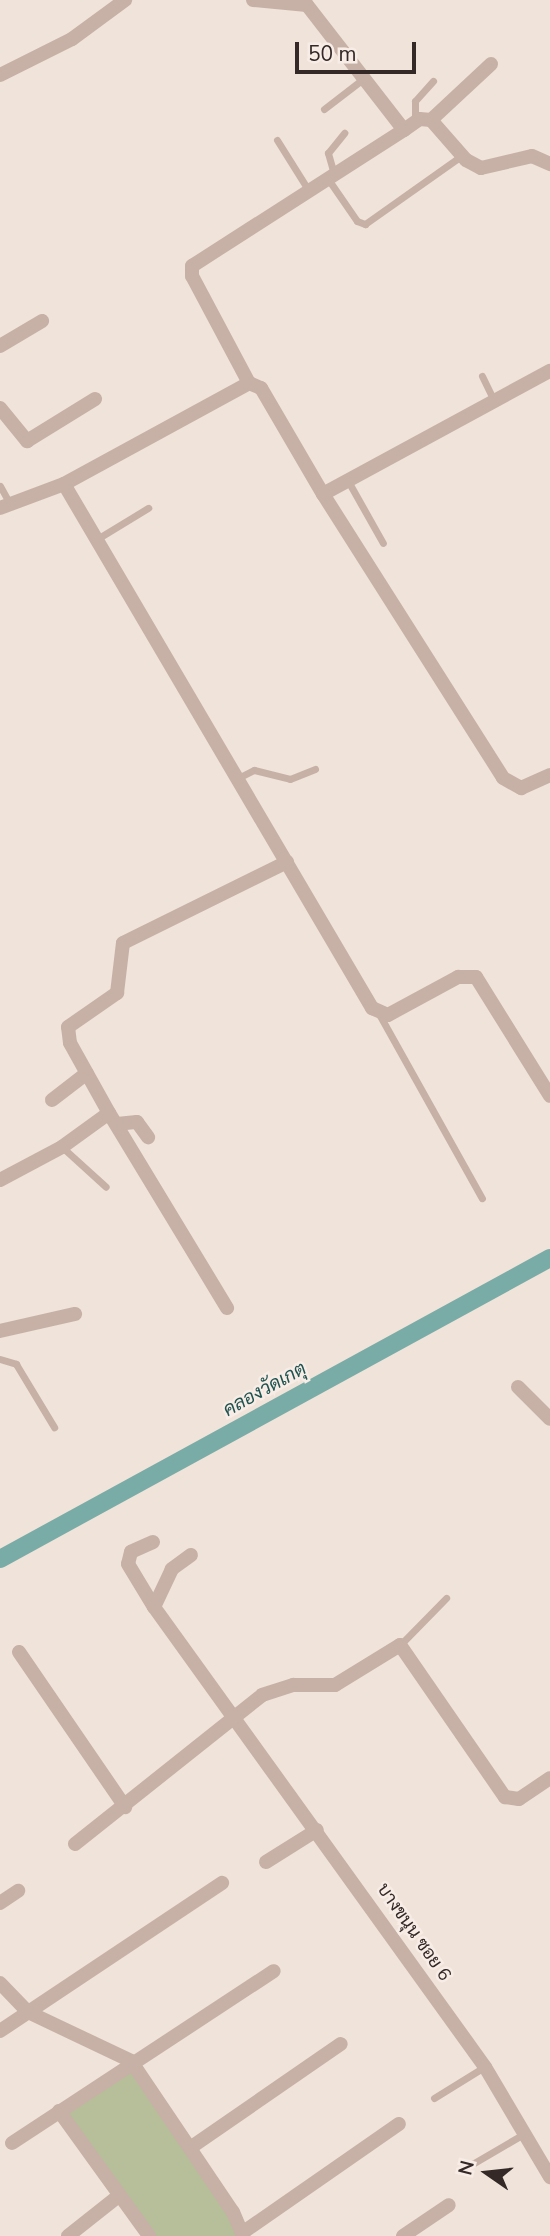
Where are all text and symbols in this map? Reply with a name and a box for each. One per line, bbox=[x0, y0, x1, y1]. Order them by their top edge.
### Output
scale bar bbox=[298, 28, 419, 72]
text: 50 m bbox=[308, 40, 357, 68]
water label: คลองวัดเกตุ bbox=[219, 1358, 311, 1422]
street label: บางขนุน ซอย 6 bbox=[372, 1879, 456, 1985]
north arrow bbox=[452, 2138, 522, 2208]
text: N bbox=[452, 2158, 481, 2178]

